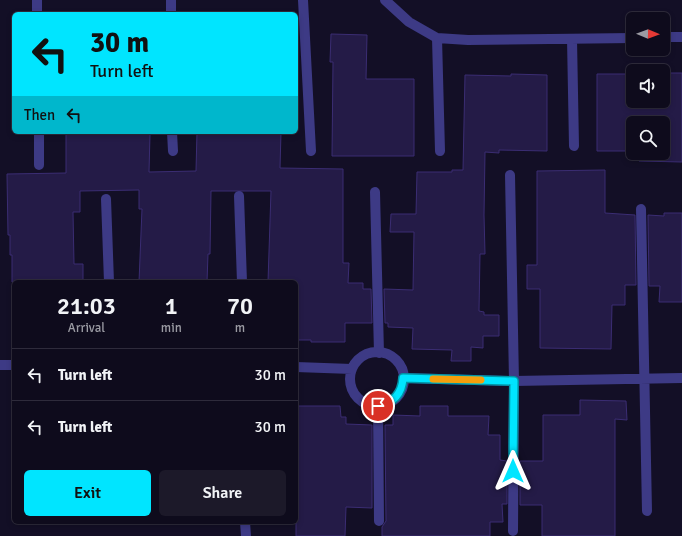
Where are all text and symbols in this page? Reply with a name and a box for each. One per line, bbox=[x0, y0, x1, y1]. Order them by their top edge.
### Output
north arrow bbox=[626, 12, 670, 56]
map controls bbox=[626, 12, 670, 160]
text: 30 m bbox=[90, 26, 149, 60]
icon: left bbox=[24, 28, 76, 80]
text: Turn left bbox=[90, 60, 153, 82]
button: sound bbox=[626, 64, 670, 108]
icon: left bbox=[63, 104, 85, 126]
text: Then bbox=[24, 106, 55, 124]
button: search bbox=[626, 116, 670, 160]
text: 21:03 bbox=[57, 291, 116, 321]
text: 1 bbox=[165, 291, 178, 321]
text: 70 bbox=[227, 291, 253, 321]
text: Arrival bbox=[68, 320, 105, 336]
text: min bbox=[161, 320, 182, 336]
text: m bbox=[235, 320, 245, 336]
icon: left bbox=[24, 364, 46, 386]
text: Turn left bbox=[58, 366, 112, 384]
text: 30 m bbox=[255, 366, 286, 384]
pin bbox=[361, 389, 395, 423]
icon: arrive bbox=[367, 395, 389, 417]
icon: left bbox=[24, 416, 46, 438]
text: Turn left bbox=[58, 418, 112, 436]
text: 30 m bbox=[255, 418, 286, 436]
position arrow bbox=[492, 450, 534, 492]
button: Exit bbox=[24, 470, 151, 516]
button: Share bbox=[159, 470, 286, 516]

